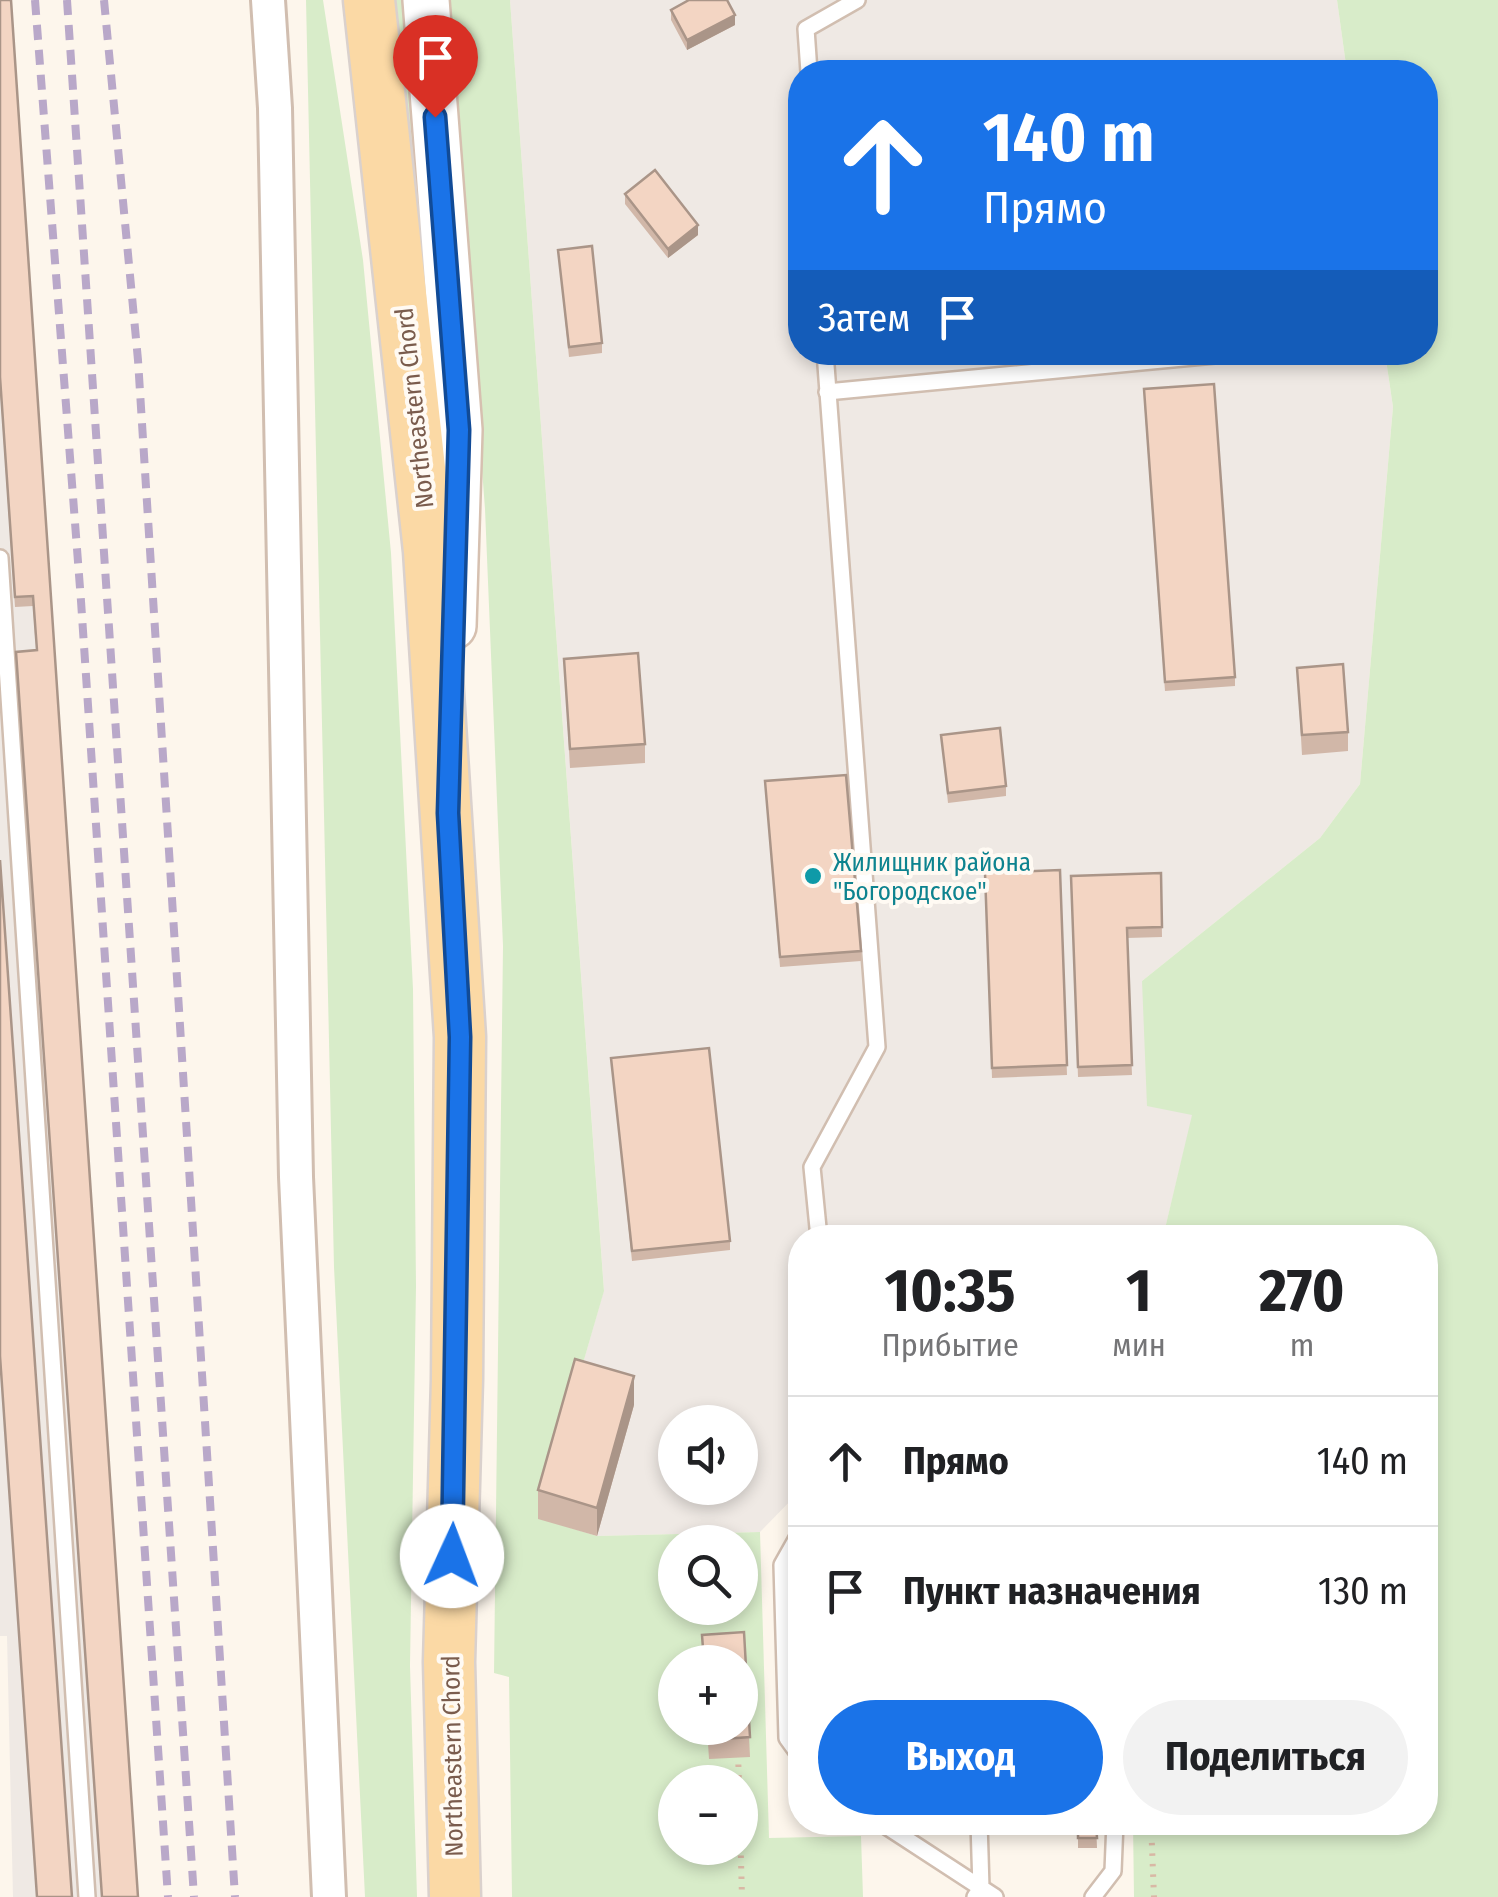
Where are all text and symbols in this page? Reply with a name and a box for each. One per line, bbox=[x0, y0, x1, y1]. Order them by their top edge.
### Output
pin bbox=[393, 15, 478, 118]
icon: arrive bbox=[408, 30, 463, 85]
text: 140 m bbox=[983, 96, 1155, 180]
icon: ahead bbox=[818, 100, 948, 230]
text: Прямо bbox=[983, 181, 1107, 235]
icon: arrive bbox=[930, 290, 985, 345]
text: Затем bbox=[818, 295, 910, 341]
street label: Northeastern Chord bbox=[390, 306, 440, 510]
place label: Жилищник района "Богородское" bbox=[833, 848, 1031, 907]
marker: Жилищник района "Богородское" bbox=[802, 865, 824, 887]
text: 10:35 bbox=[885, 1255, 1015, 1327]
text: 1 bbox=[1126, 1255, 1152, 1327]
text: 270 bbox=[1259, 1255, 1345, 1327]
text: Прибытие bbox=[881, 1326, 1019, 1364]
text: мин bbox=[1112, 1326, 1166, 1364]
text: m bbox=[1290, 1326, 1314, 1364]
map controls bbox=[658, 1405, 758, 1865]
button: sound bbox=[658, 1405, 758, 1505]
icon: ahead bbox=[818, 1434, 873, 1489]
text: Прямо bbox=[903, 1438, 1009, 1484]
text: 140 m bbox=[1317, 1438, 1408, 1484]
position arrow bbox=[400, 1504, 504, 1608]
button: search bbox=[658, 1525, 758, 1625]
icon: arrive bbox=[818, 1564, 873, 1619]
text: Пункт назначения bbox=[903, 1568, 1201, 1614]
text: 130 m bbox=[1318, 1568, 1408, 1614]
button: + bbox=[658, 1645, 758, 1745]
street label: Northeastern Chord bbox=[436, 1655, 470, 1857]
button: Выход bbox=[818, 1700, 1103, 1815]
button: Поделиться bbox=[1123, 1700, 1408, 1815]
button: − bbox=[658, 1765, 758, 1865]

